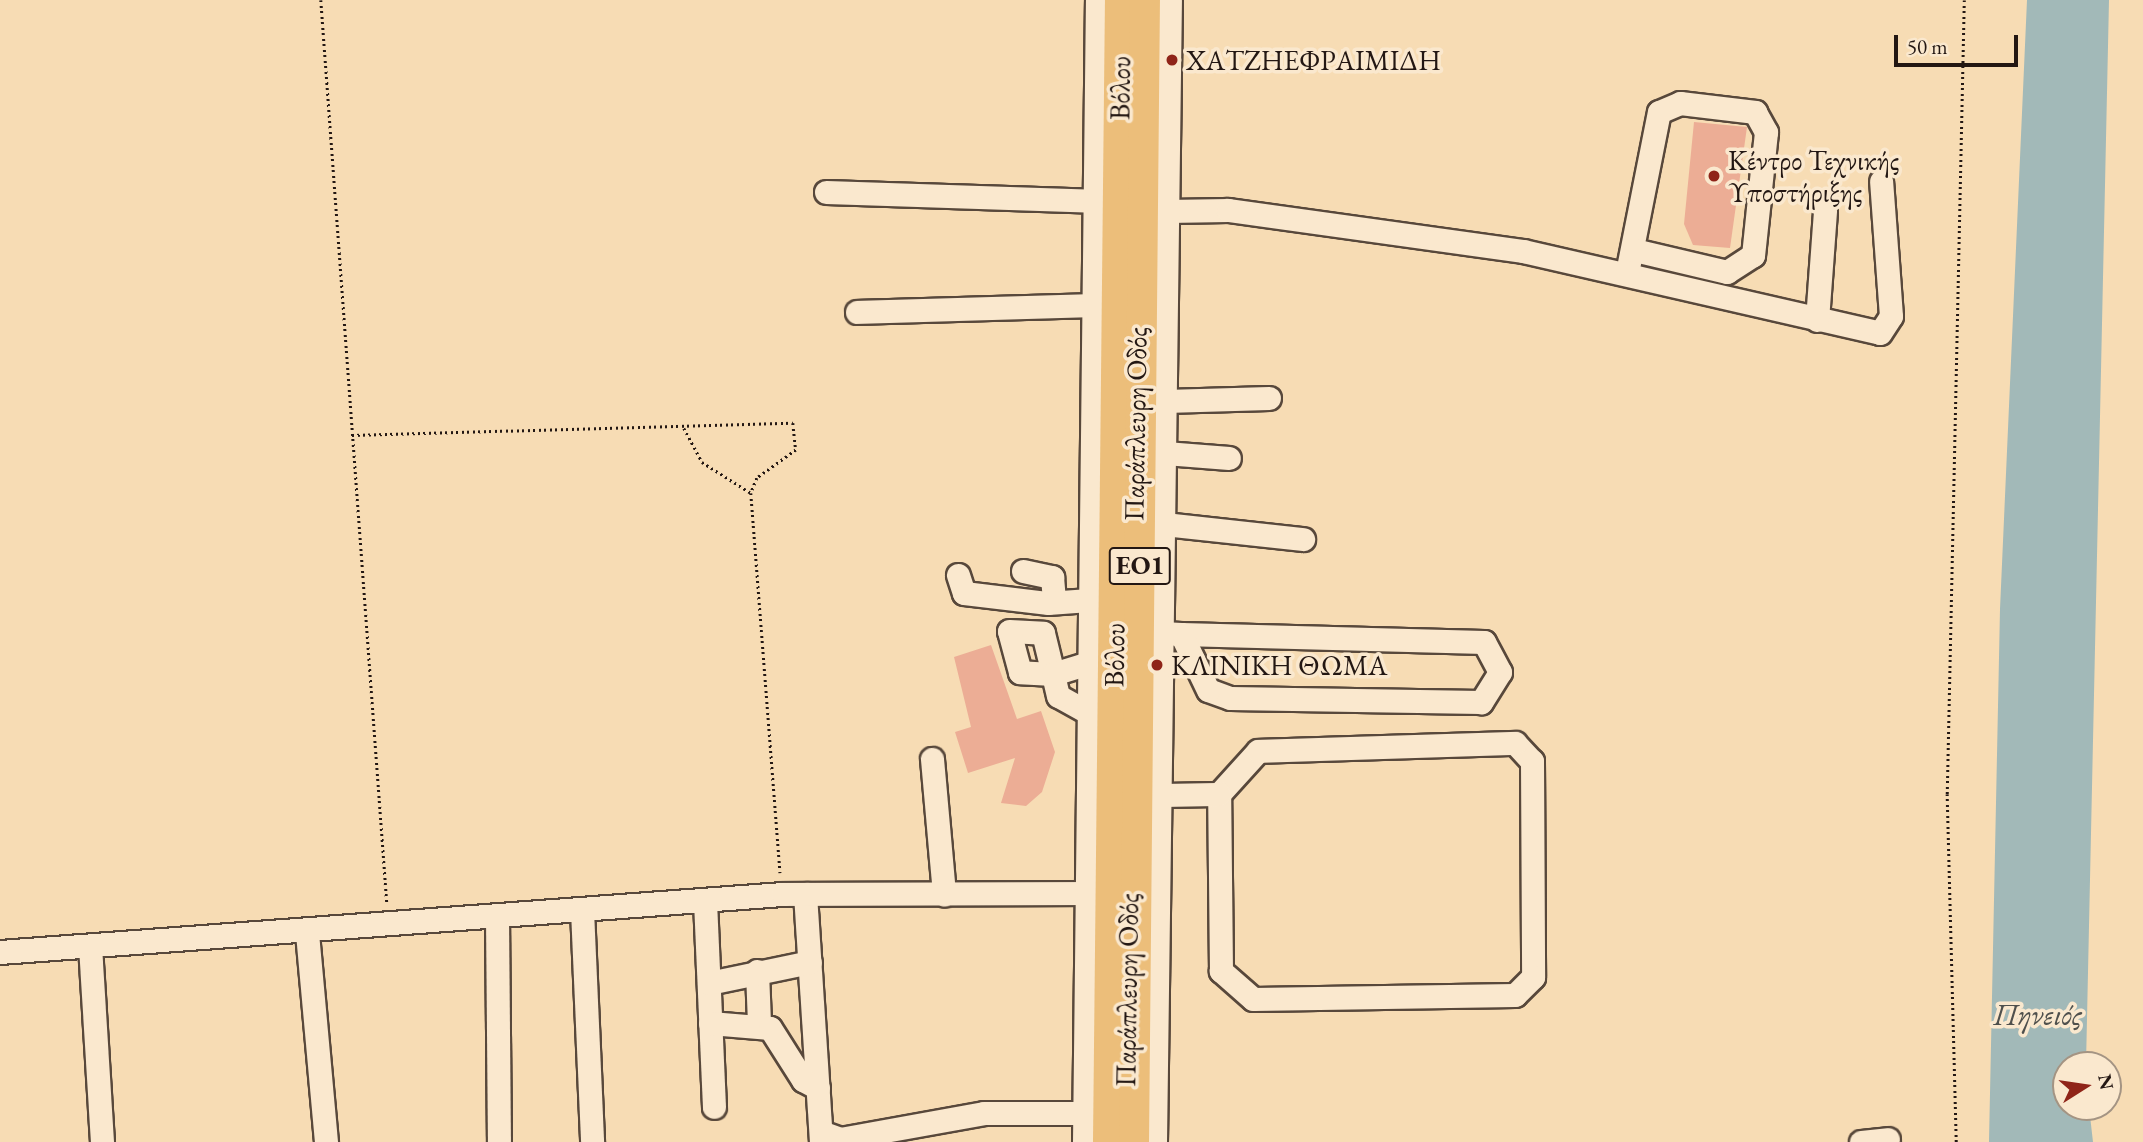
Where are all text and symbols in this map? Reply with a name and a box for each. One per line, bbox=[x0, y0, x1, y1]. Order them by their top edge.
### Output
scale bar bbox=[1898, 21, 2022, 65]
text: 50 m bbox=[1907, 33, 1948, 60]
place label: ΧΑΤΖΗΕΦΡΑΙΜΙΔΗ bbox=[1186, 43, 1441, 77]
marker: ΧΑΤΖΗΕΦΡΑΙΜΙΔΗ bbox=[1164, 52, 1180, 68]
street label: Βόλου bbox=[1103, 56, 1137, 120]
place label: Κέντρο Τεχνικής Υποστήριξης bbox=[1728, 143, 1899, 209]
marker: Κέντρο Τεχνικής Υποστήριξης bbox=[1706, 168, 1722, 184]
street label: Παράπλευρη Οδός bbox=[1117, 327, 1153, 521]
road number: ΕΟ1 bbox=[1108, 544, 1172, 588]
street label: Βόλου bbox=[1097, 623, 1131, 687]
place label: ΚΛΙΝΙΚΗ ΘΩΜΑ bbox=[1171, 648, 1387, 682]
marker: ΚΛΙΝΙΚΗ ΘΩΜΑ bbox=[1149, 657, 1165, 673]
street label: Παράπλευρη Οδός bbox=[1109, 893, 1145, 1087]
water label: Πηνειός bbox=[1993, 997, 2083, 1033]
north arrow bbox=[2052, 1051, 2122, 1121]
text: N bbox=[2092, 1072, 2120, 1092]

